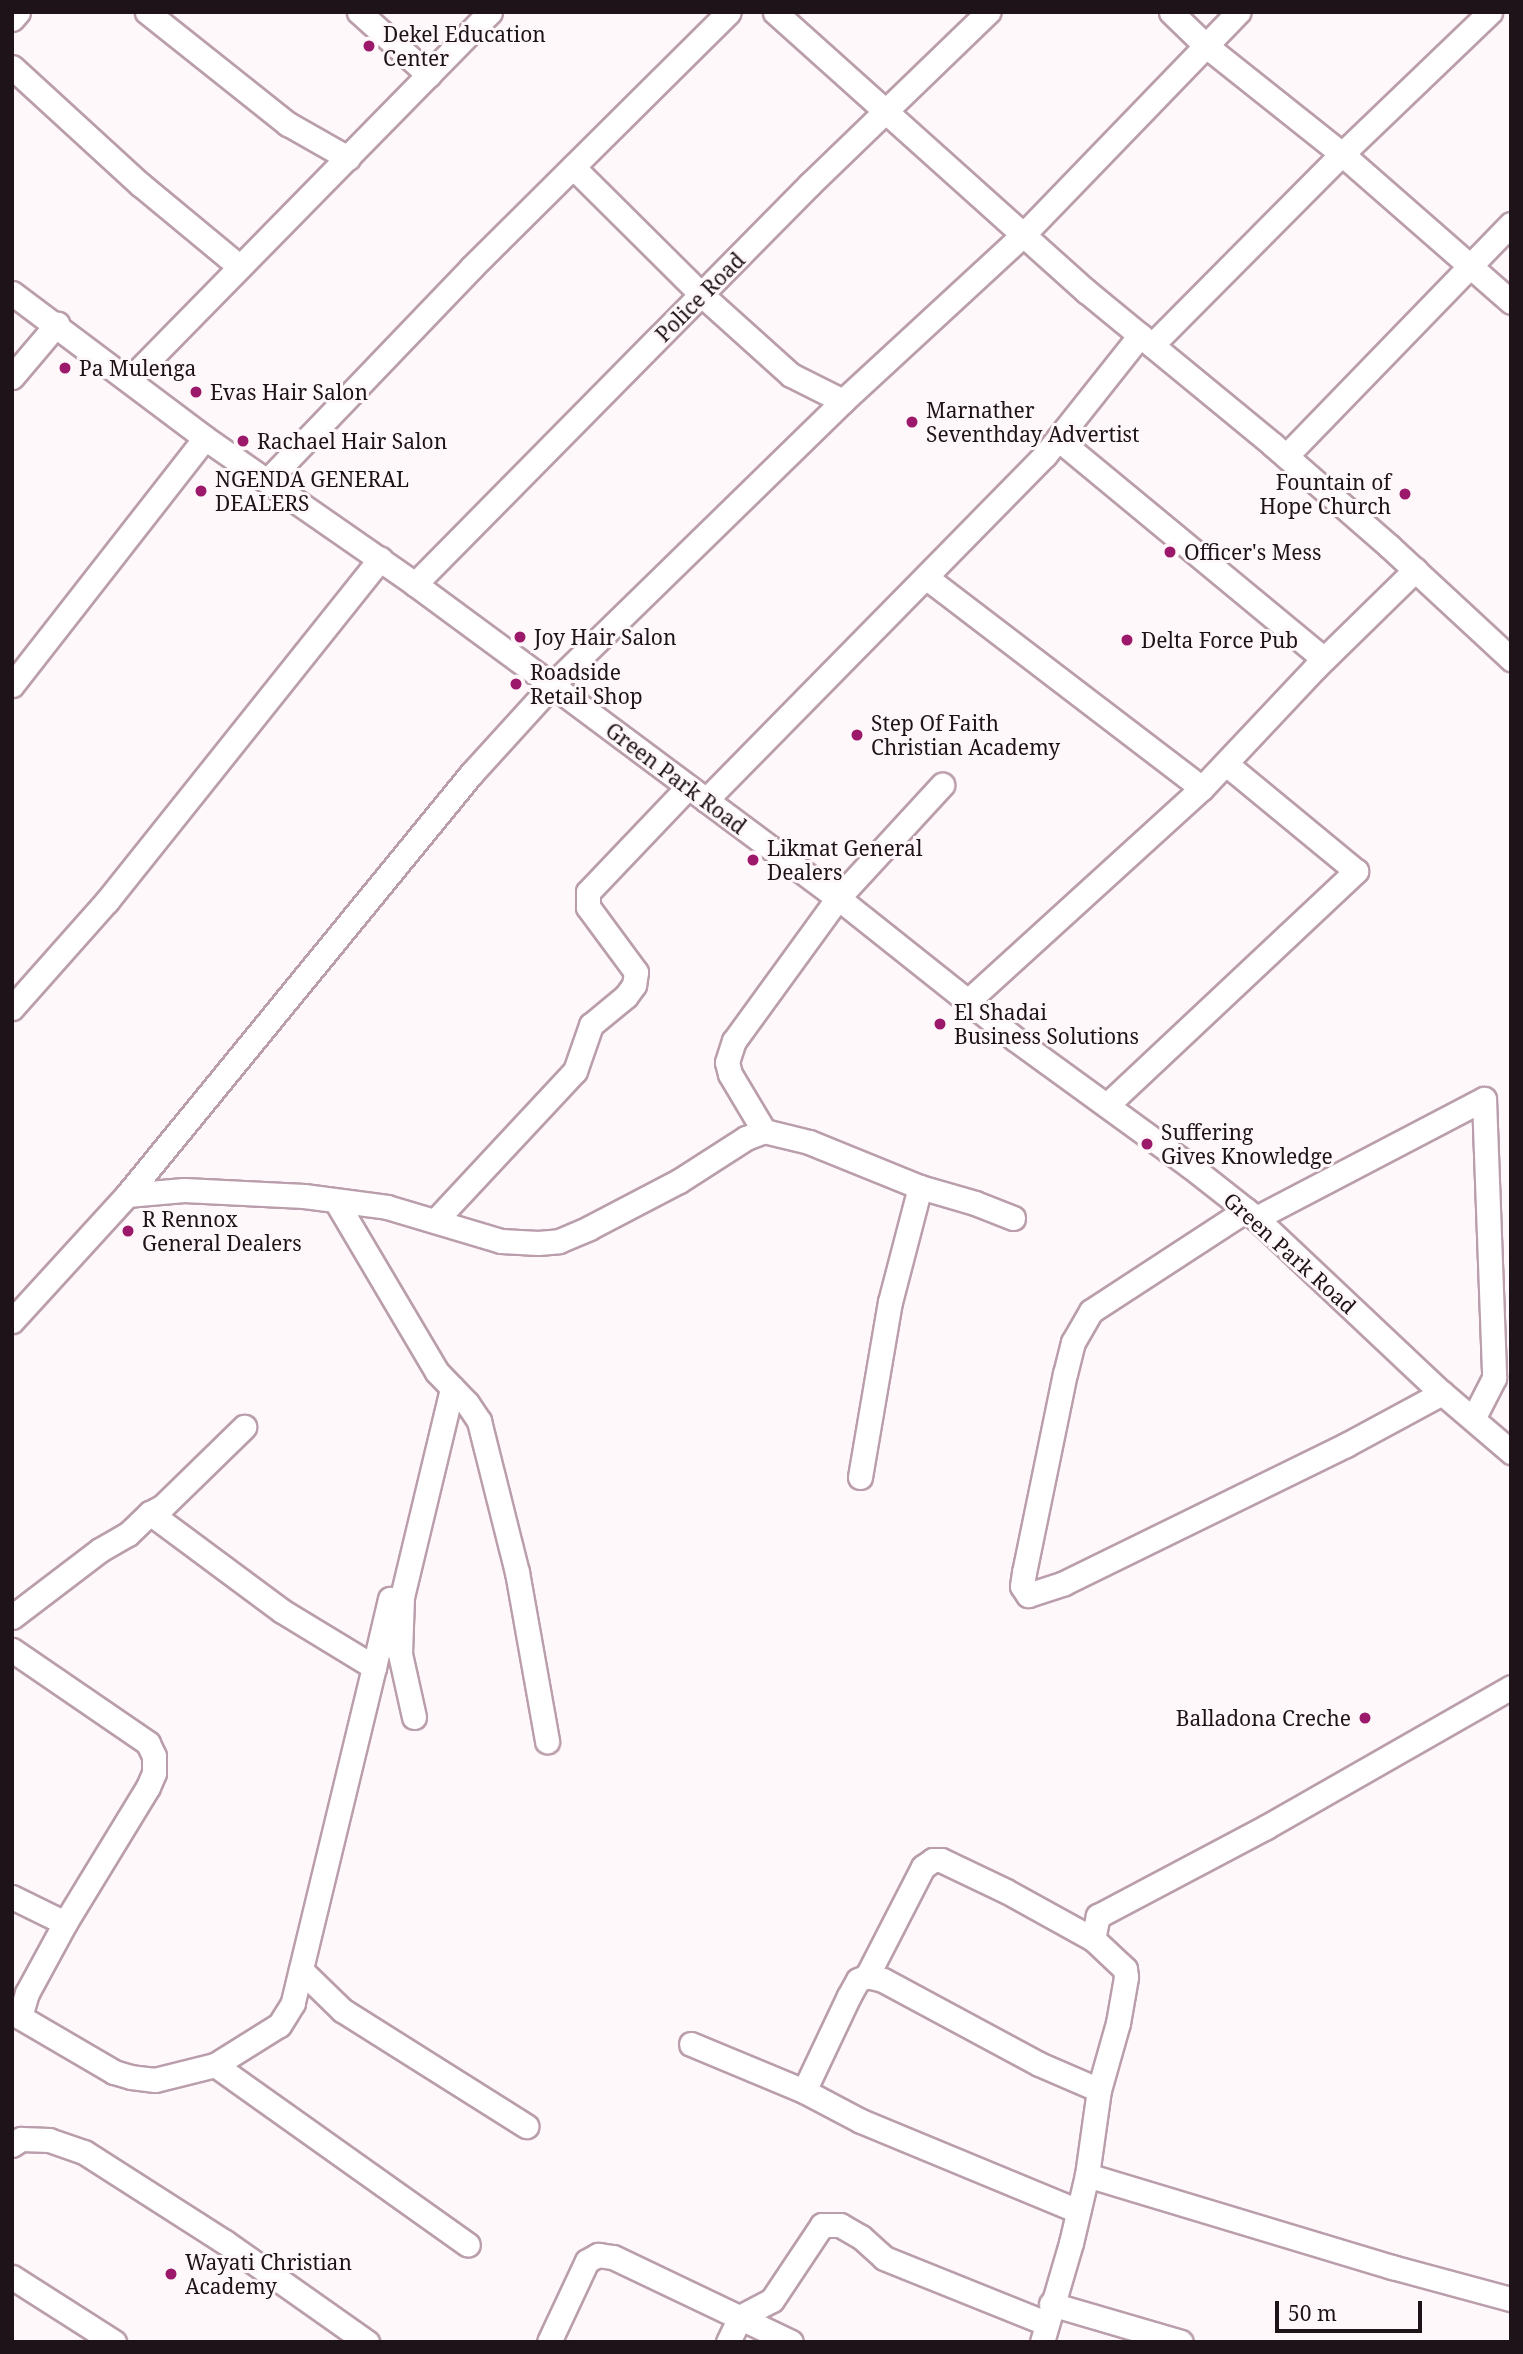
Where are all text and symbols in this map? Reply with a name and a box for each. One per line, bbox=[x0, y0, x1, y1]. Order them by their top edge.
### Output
place label: Dekel Education Center bbox=[383, 21, 546, 71]
marker: Dekel Education Center bbox=[361, 38, 377, 54]
street label: Police Road bbox=[650, 247, 750, 347]
place label: Pa Mulenga bbox=[79, 355, 196, 381]
marker: Pa Mulenga bbox=[57, 360, 73, 376]
place label: Evas Hair Salon bbox=[210, 379, 368, 405]
marker: Evas Hair Salon bbox=[188, 384, 204, 400]
place label: Marnather Seventhday Advertist bbox=[926, 397, 1139, 447]
marker: Marnather Seventhday Advertist bbox=[904, 414, 920, 430]
place label: Rachael Hair Salon bbox=[257, 428, 447, 454]
marker: Rachael Hair Salon bbox=[235, 433, 251, 449]
place label: NGENDA GENERAL DEALERS bbox=[215, 466, 409, 516]
place label: Fountain of Hope Church bbox=[1260, 469, 1391, 519]
marker: NGENDA GENERAL DEALERS bbox=[193, 483, 209, 499]
marker: Fountain of Hope Church bbox=[1397, 486, 1413, 502]
place label: Officer's Mess bbox=[1184, 539, 1322, 565]
marker: Officer's Mess bbox=[1162, 544, 1178, 560]
place label: Joy Hair Salon bbox=[534, 624, 676, 650]
place label: Delta Force Pub bbox=[1141, 627, 1298, 653]
marker: Joy Hair Salon bbox=[512, 629, 528, 645]
marker: Delta Force Pub bbox=[1119, 632, 1135, 648]
place label: Roadside Retail Shop bbox=[530, 659, 643, 709]
marker: Roadside Retail Shop bbox=[508, 676, 524, 692]
place label: Step Of Faith Christian Academy bbox=[871, 710, 1060, 760]
street label: Green Park Road bbox=[601, 717, 751, 839]
marker: Step Of Faith Christian Academy bbox=[849, 727, 865, 743]
place label: Likmat General Dealers bbox=[767, 835, 922, 885]
marker: Likmat General Dealers bbox=[745, 852, 761, 868]
place label: El Shadai Business Solutions bbox=[954, 999, 1139, 1049]
marker: El Shadai Business Solutions bbox=[932, 1016, 948, 1032]
place label: Suffering Gives Knowledge bbox=[1161, 1119, 1333, 1169]
marker: Suffering Gives Knowledge bbox=[1139, 1136, 1155, 1152]
street label: Green Park Road bbox=[1219, 1187, 1361, 1319]
place label: R Rennox General Dealers bbox=[142, 1206, 302, 1256]
marker: R Rennox General Dealers bbox=[120, 1223, 136, 1239]
place label: Balladona Creche bbox=[1176, 1705, 1351, 1731]
marker: Balladona Creche bbox=[1357, 1710, 1373, 1726]
place label: Wayati Christian Academy bbox=[185, 2249, 352, 2299]
marker: Wayati Christian Academy bbox=[163, 2266, 179, 2282]
scale bar bbox=[1278, 2288, 1425, 2332]
text: 50 m bbox=[1288, 2299, 1337, 2327]

